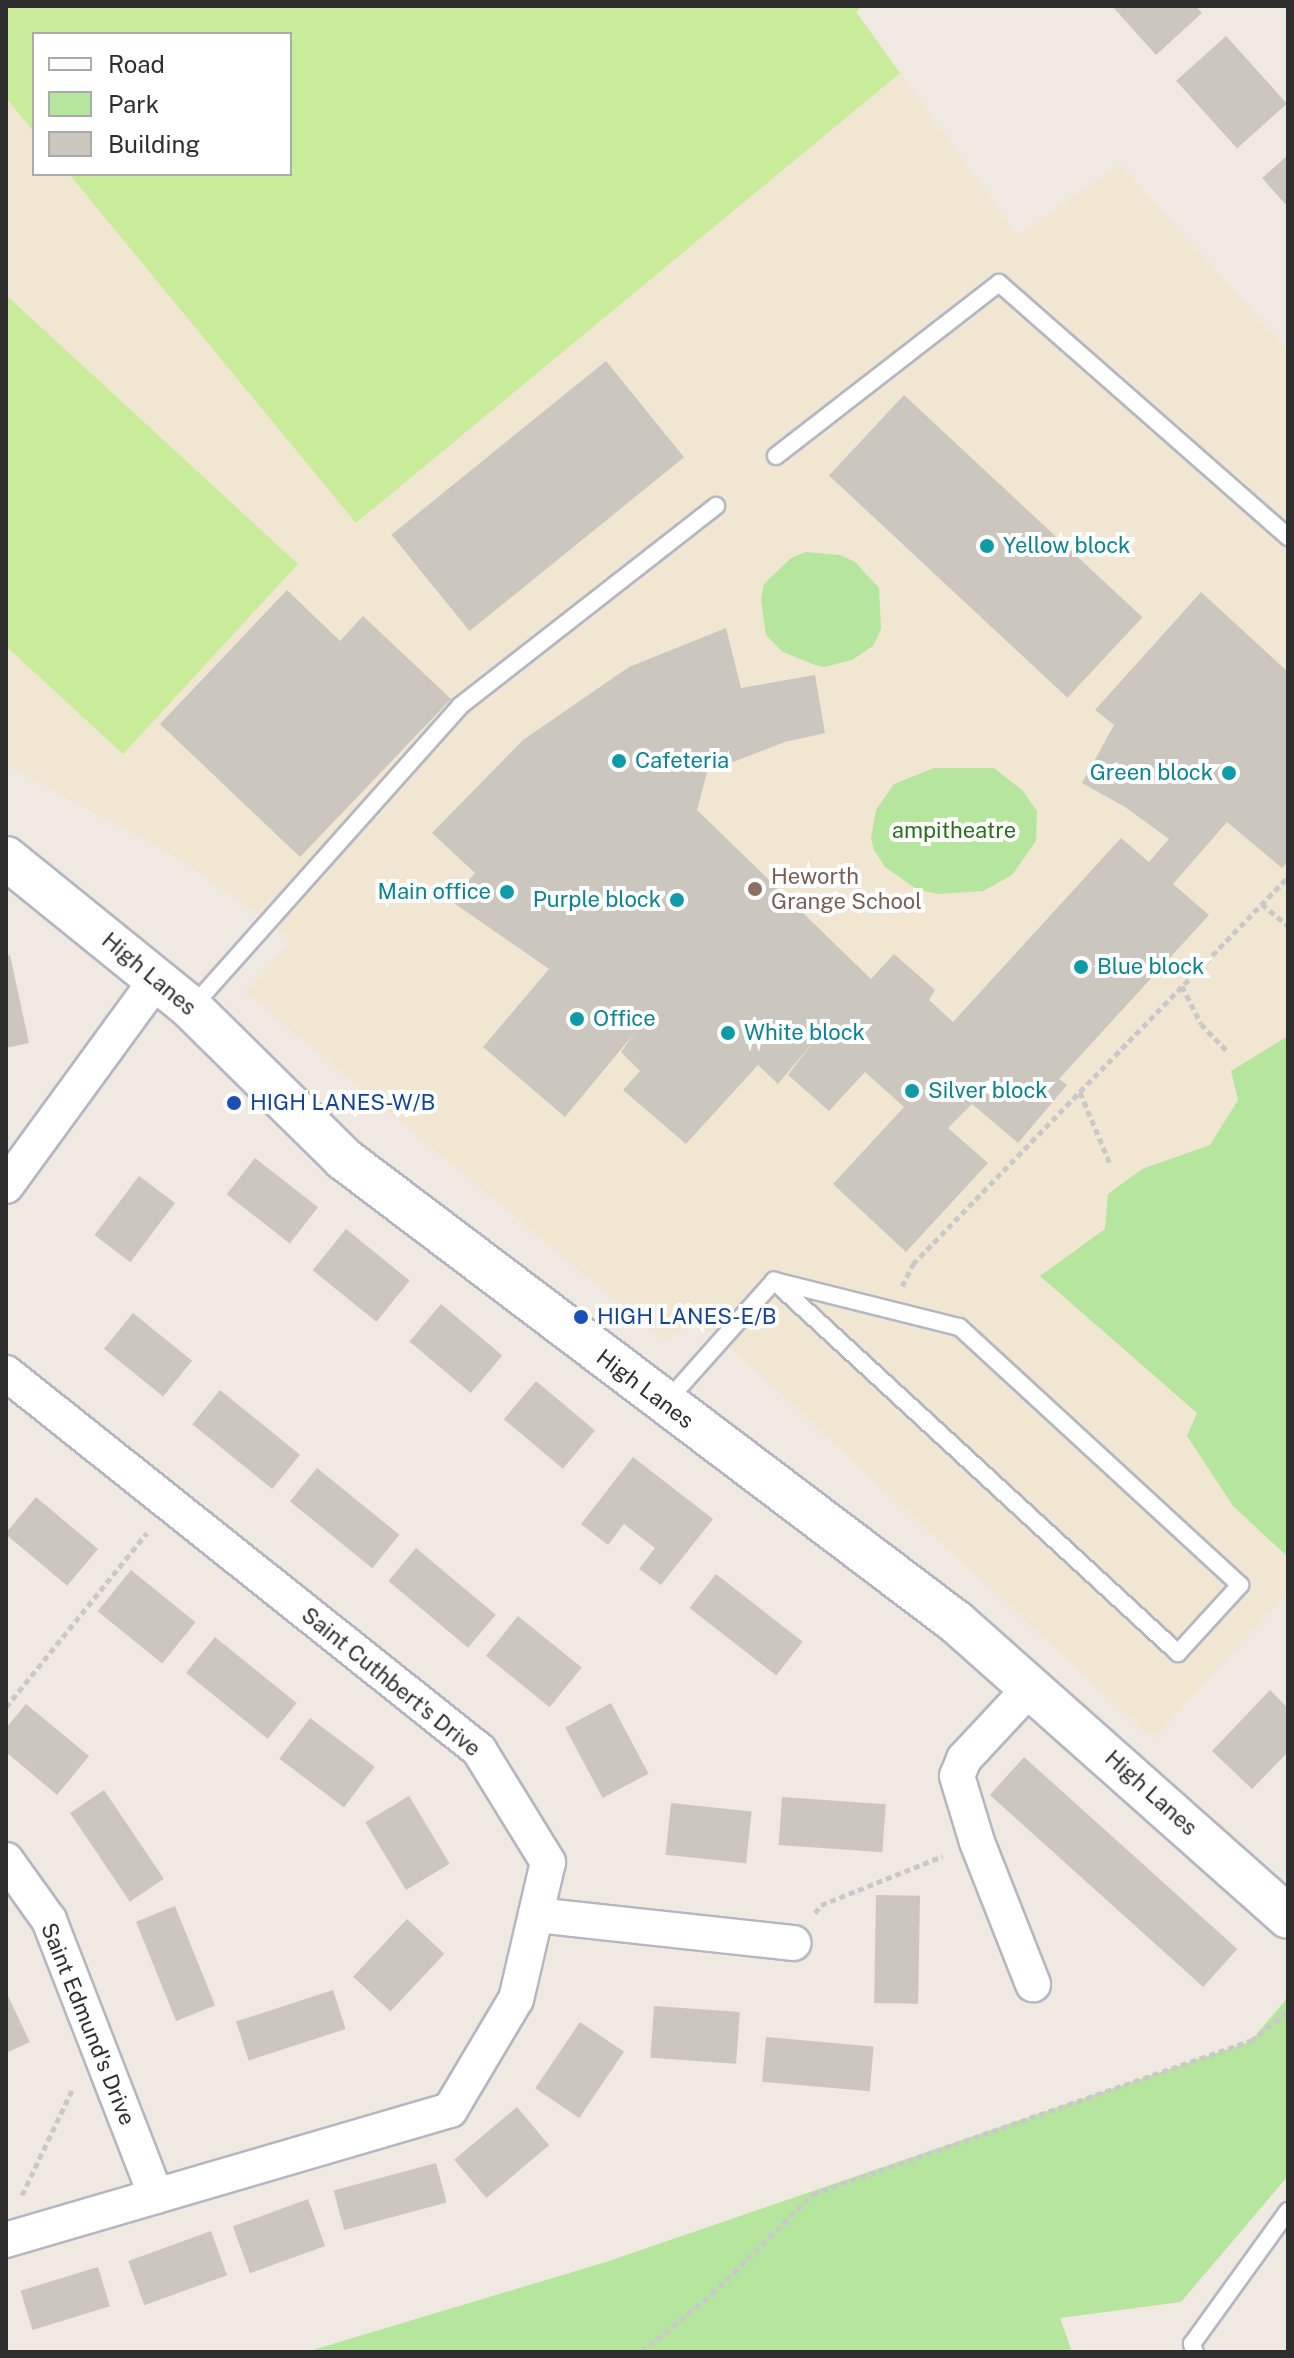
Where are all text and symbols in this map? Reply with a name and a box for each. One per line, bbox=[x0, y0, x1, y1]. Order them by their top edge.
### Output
legend bbox=[32, 32, 292, 176]
text: Road bbox=[108, 50, 165, 78]
text: Park bbox=[108, 90, 159, 118]
text: Building bbox=[108, 130, 200, 158]
place label: Yellow block bbox=[1003, 533, 1131, 559]
marker: Yellow block bbox=[978, 537, 996, 555]
place label: Cafeteria bbox=[635, 748, 729, 774]
marker: Cafeteria bbox=[610, 752, 628, 770]
place label: Green block bbox=[1090, 760, 1213, 786]
marker: Green block bbox=[1220, 764, 1238, 782]
park label: ampitheatre bbox=[892, 818, 1016, 844]
place label: Heworth Grange School bbox=[771, 863, 922, 914]
place label: Main office bbox=[377, 879, 491, 905]
marker: Heworth Grange School bbox=[746, 880, 764, 898]
marker: Main office bbox=[498, 883, 516, 901]
place label: Purple block bbox=[533, 887, 661, 913]
marker: Purple block bbox=[668, 891, 686, 909]
street label: High Lanes bbox=[97, 927, 201, 1021]
place label: Blue block bbox=[1097, 954, 1204, 980]
marker: Blue block bbox=[1072, 958, 1090, 976]
place label: Office bbox=[593, 1006, 656, 1032]
marker: Office bbox=[568, 1010, 586, 1028]
place label: White block bbox=[744, 1020, 865, 1046]
marker: White block bbox=[719, 1024, 737, 1042]
place label: Silver block bbox=[928, 1078, 1048, 1104]
marker: Silver block bbox=[903, 1082, 921, 1100]
place label: HIGH LANES-W/B bbox=[250, 1090, 435, 1116]
marker: HIGH LANES-W/B bbox=[225, 1094, 243, 1112]
place label: HIGH LANES-E/B bbox=[597, 1304, 777, 1330]
marker: HIGH LANES-E/B bbox=[572, 1308, 590, 1326]
street label: High Lanes bbox=[591, 1344, 699, 1434]
street label: Saint Cuthbert's Drive bbox=[296, 1602, 486, 1762]
street label: High Lanes bbox=[1100, 1745, 1202, 1841]
street label: Saint Edmund's Drive bbox=[35, 1919, 141, 2129]

